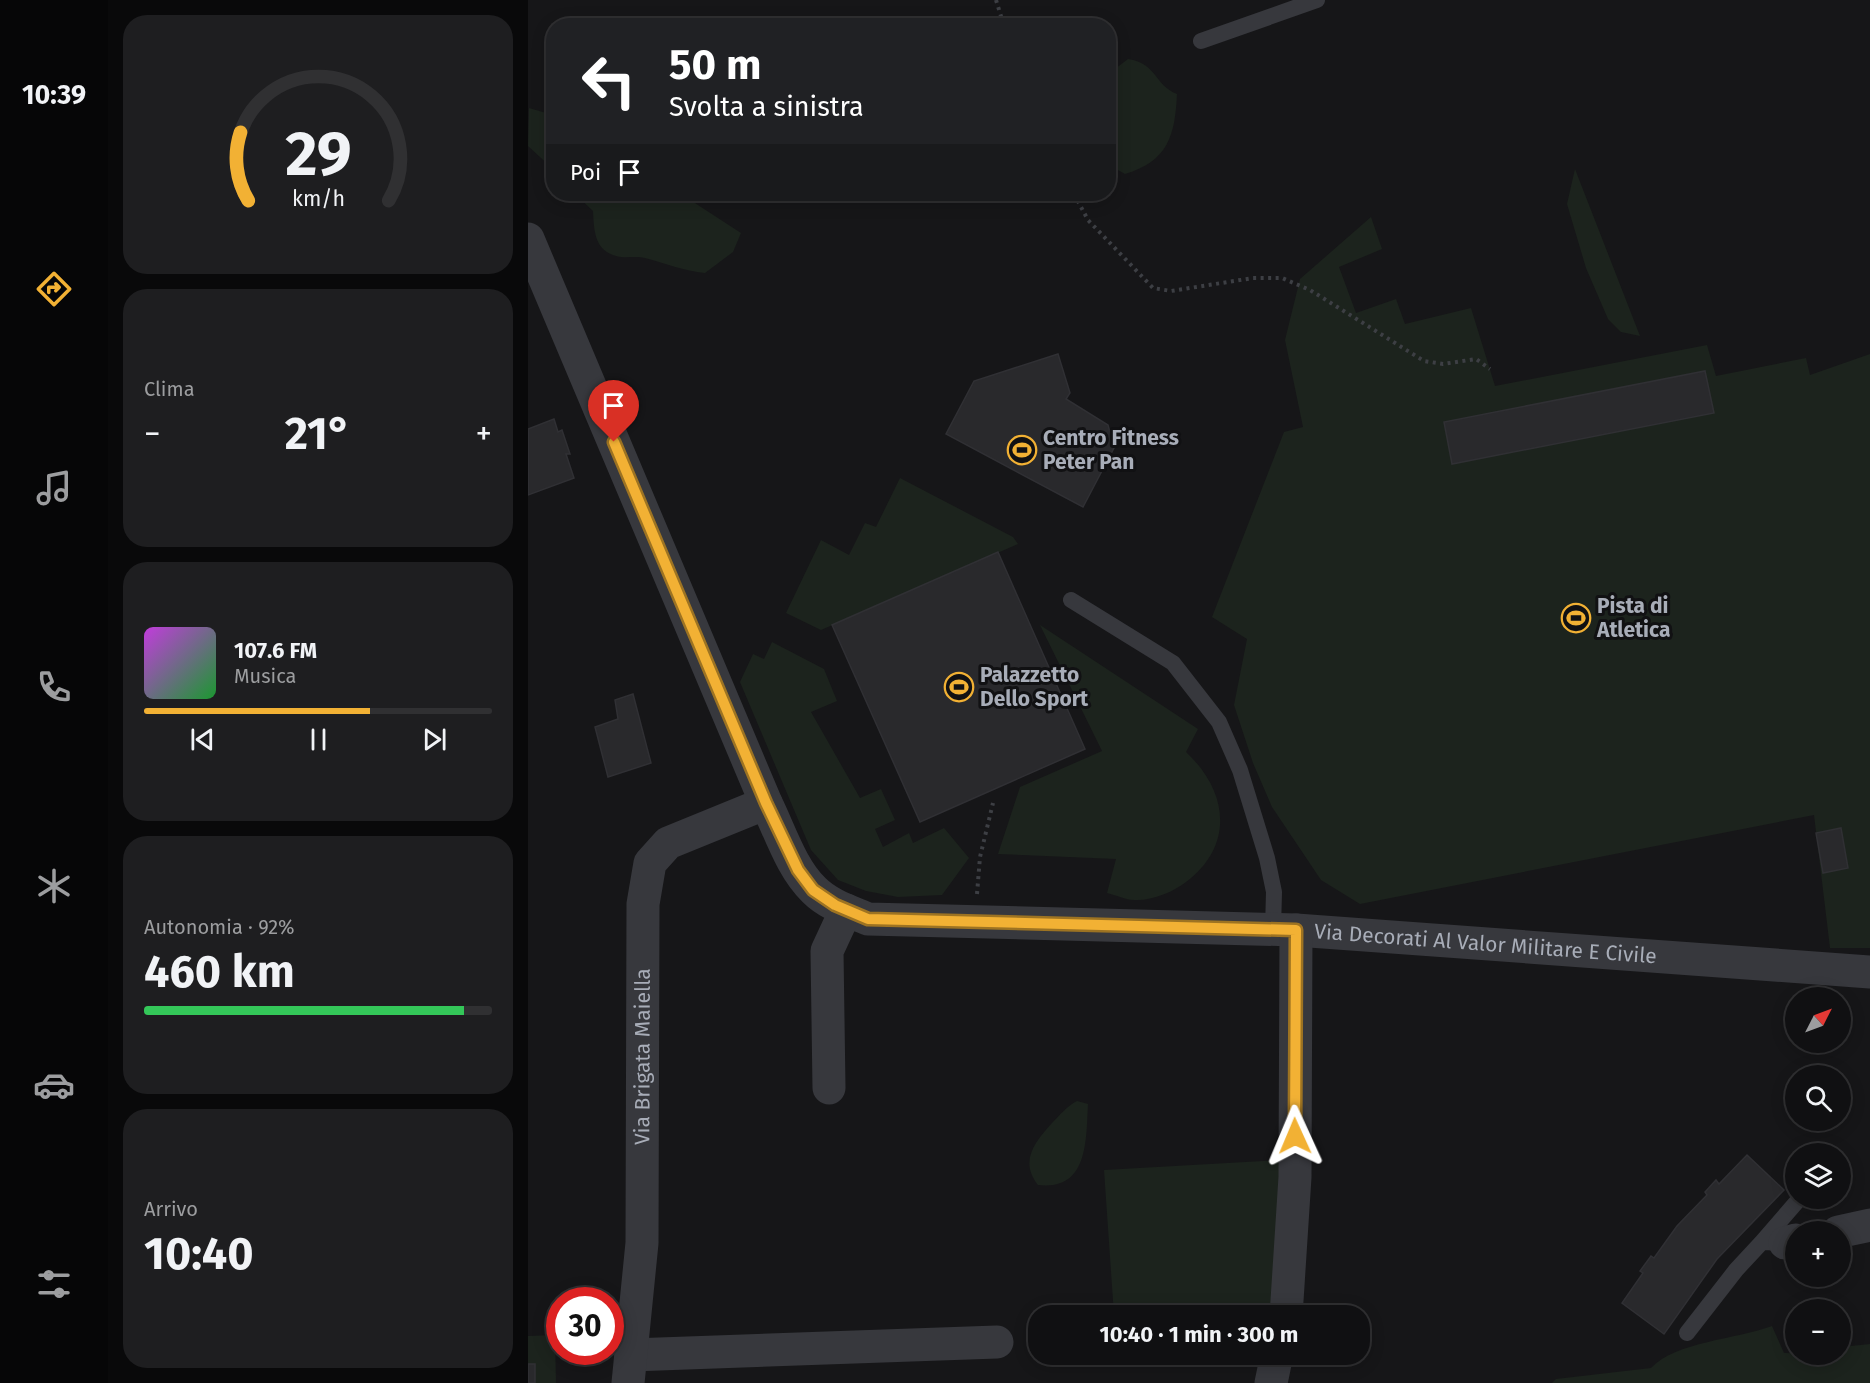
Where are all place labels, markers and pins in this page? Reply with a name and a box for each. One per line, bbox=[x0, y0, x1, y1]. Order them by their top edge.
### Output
pin bbox=[588, 380, 639, 442]
place label: Centro Fitness Peter Pan bbox=[1043, 425, 1179, 475]
sports icon: Centro Fitness Peter Pan bbox=[1006, 434, 1038, 466]
place label: Pista di Atletica bbox=[1596, 593, 1670, 643]
sports icon: Pista di Atletica bbox=[1560, 602, 1592, 634]
place label: Palazzetto Dello Sport bbox=[980, 662, 1089, 712]
sports icon: Palazzetto Dello Sport bbox=[943, 671, 975, 703]

